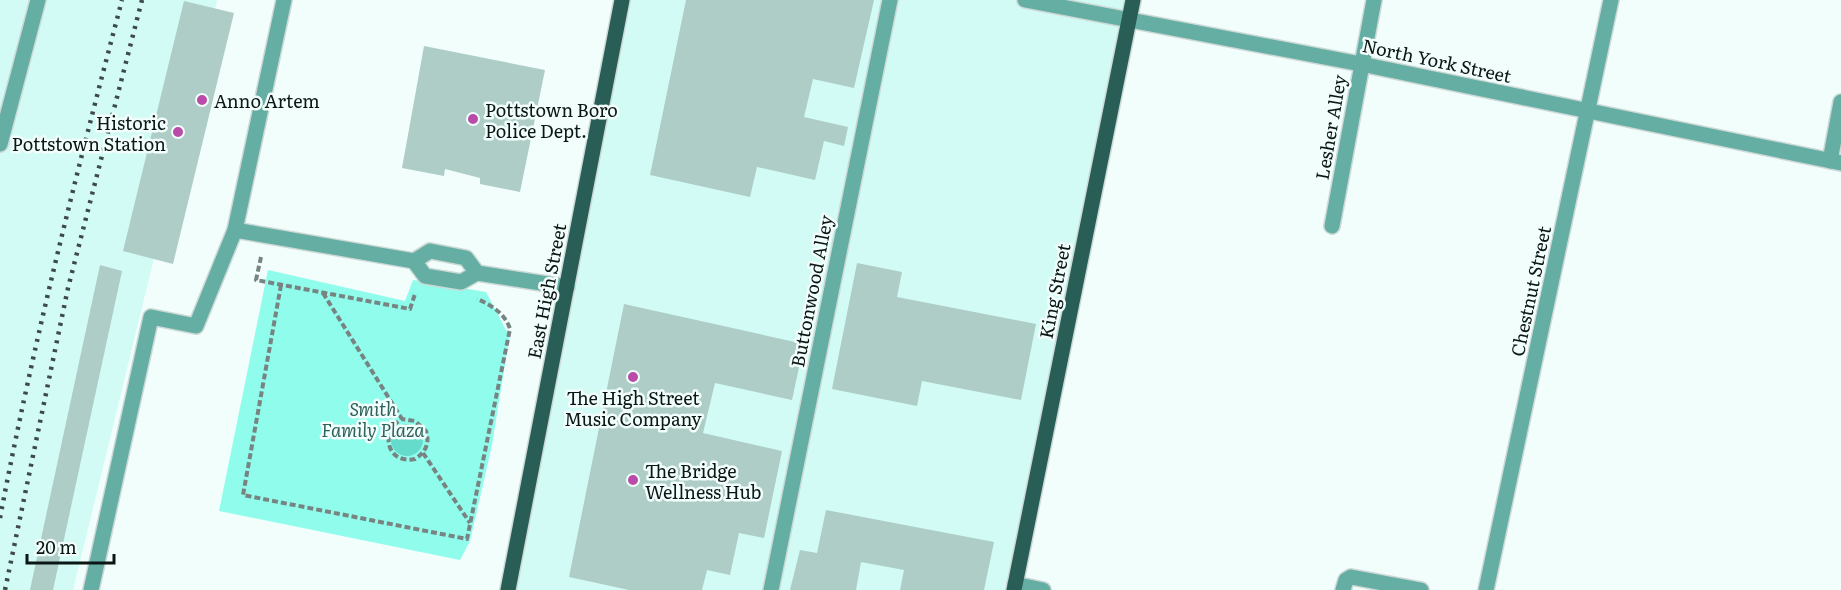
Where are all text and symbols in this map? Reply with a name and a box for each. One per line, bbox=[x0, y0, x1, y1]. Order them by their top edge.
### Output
street label: North York Street bbox=[1360, 31, 1515, 89]
street label: Lesher Alley bbox=[1307, 72, 1353, 182]
place label: Anno Artem bbox=[214, 87, 320, 114]
marker: Anno Artem bbox=[195, 93, 209, 107]
place label: Pottstown Boro Police Dept. bbox=[485, 96, 618, 144]
place label: Historic Pottstown Station bbox=[12, 109, 166, 157]
marker: Pottstown Boro Police Dept. bbox=[466, 112, 480, 126]
marker: Historic Pottstown Station bbox=[171, 125, 185, 139]
street label: Buttonwood Alley bbox=[783, 212, 839, 369]
street label: East High Street bbox=[520, 220, 573, 361]
street label: Chestnut Street bbox=[1503, 223, 1557, 359]
street label: King Street bbox=[1032, 240, 1077, 341]
marker: The High Street Music Company bbox=[626, 370, 640, 384]
place label: The High Street Music Company bbox=[564, 384, 702, 432]
park label: Smith Family Plaza bbox=[321, 395, 425, 443]
place label: The Bridge Wellness Hub bbox=[645, 457, 762, 505]
marker: The Bridge Wellness Hub bbox=[626, 473, 640, 487]
scale bar bbox=[27, 527, 114, 565]
text: 20 m bbox=[36, 533, 77, 560]

